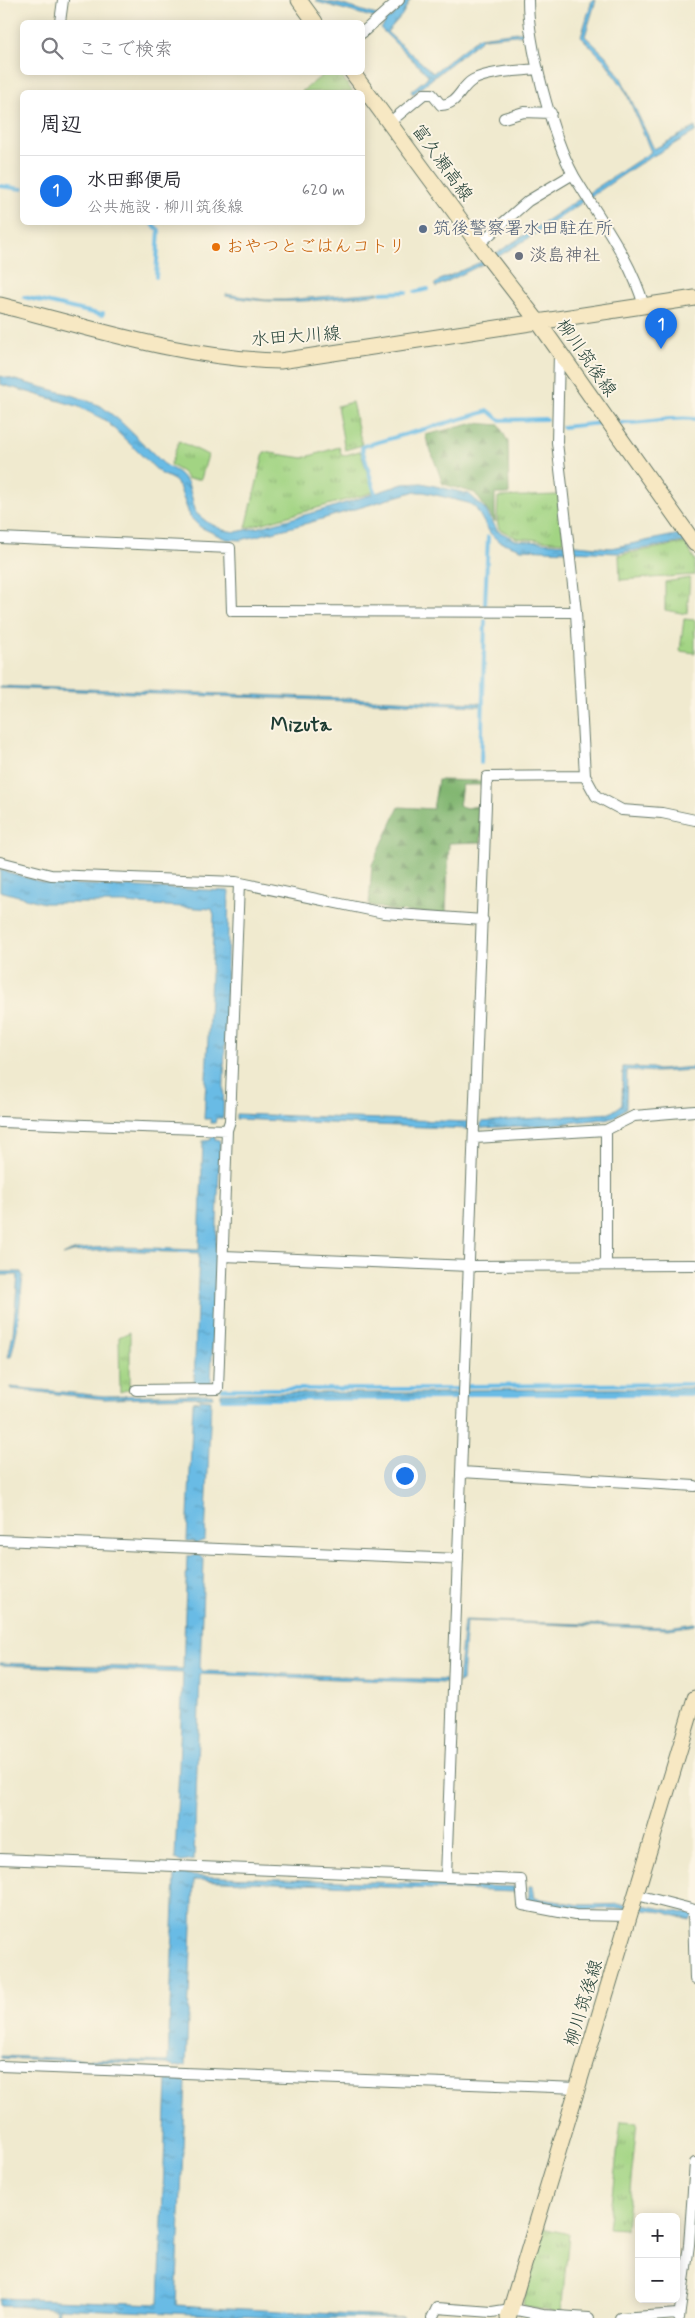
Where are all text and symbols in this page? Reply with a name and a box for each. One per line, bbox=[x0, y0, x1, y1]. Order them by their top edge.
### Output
search box bbox=[20, 20, 365, 75]
icon: search bbox=[38, 34, 66, 62]
text: ここで検索 bbox=[78, 37, 173, 62]
text: 周辺 bbox=[40, 111, 82, 139]
street label: 富久瀬高線 bbox=[406, 120, 478, 206]
text: 水田郵便局 bbox=[87, 168, 182, 193]
text: 1 bbox=[52, 180, 60, 201]
text: 620 m bbox=[302, 180, 345, 201]
text: 公共施設 · 柳川筑後線 bbox=[87, 197, 243, 218]
place label: 筑後警察署水田駐在所 bbox=[433, 217, 613, 241]
marker: 筑後警察署水田駐在所 bbox=[417, 223, 429, 235]
place label: おやつとごはんコトリ bbox=[226, 235, 406, 259]
marker: おやつとごはんコトリ bbox=[210, 241, 222, 253]
place label: 淡島神社 bbox=[529, 244, 601, 268]
marker: 淡島神社 bbox=[513, 250, 525, 262]
pin: 1 bbox=[645, 308, 677, 349]
street label: 柳川筑後線 bbox=[550, 314, 622, 402]
street label: 水田大川線 bbox=[250, 322, 342, 352]
district label: Mizuta bbox=[271, 712, 332, 739]
your location bbox=[392, 1463, 418, 1489]
street label: 柳川筑後線 bbox=[559, 1956, 609, 2050]
map controls bbox=[635, 2213, 680, 2303]
button: + bbox=[635, 2213, 680, 2258]
button: − bbox=[635, 2258, 680, 2303]

